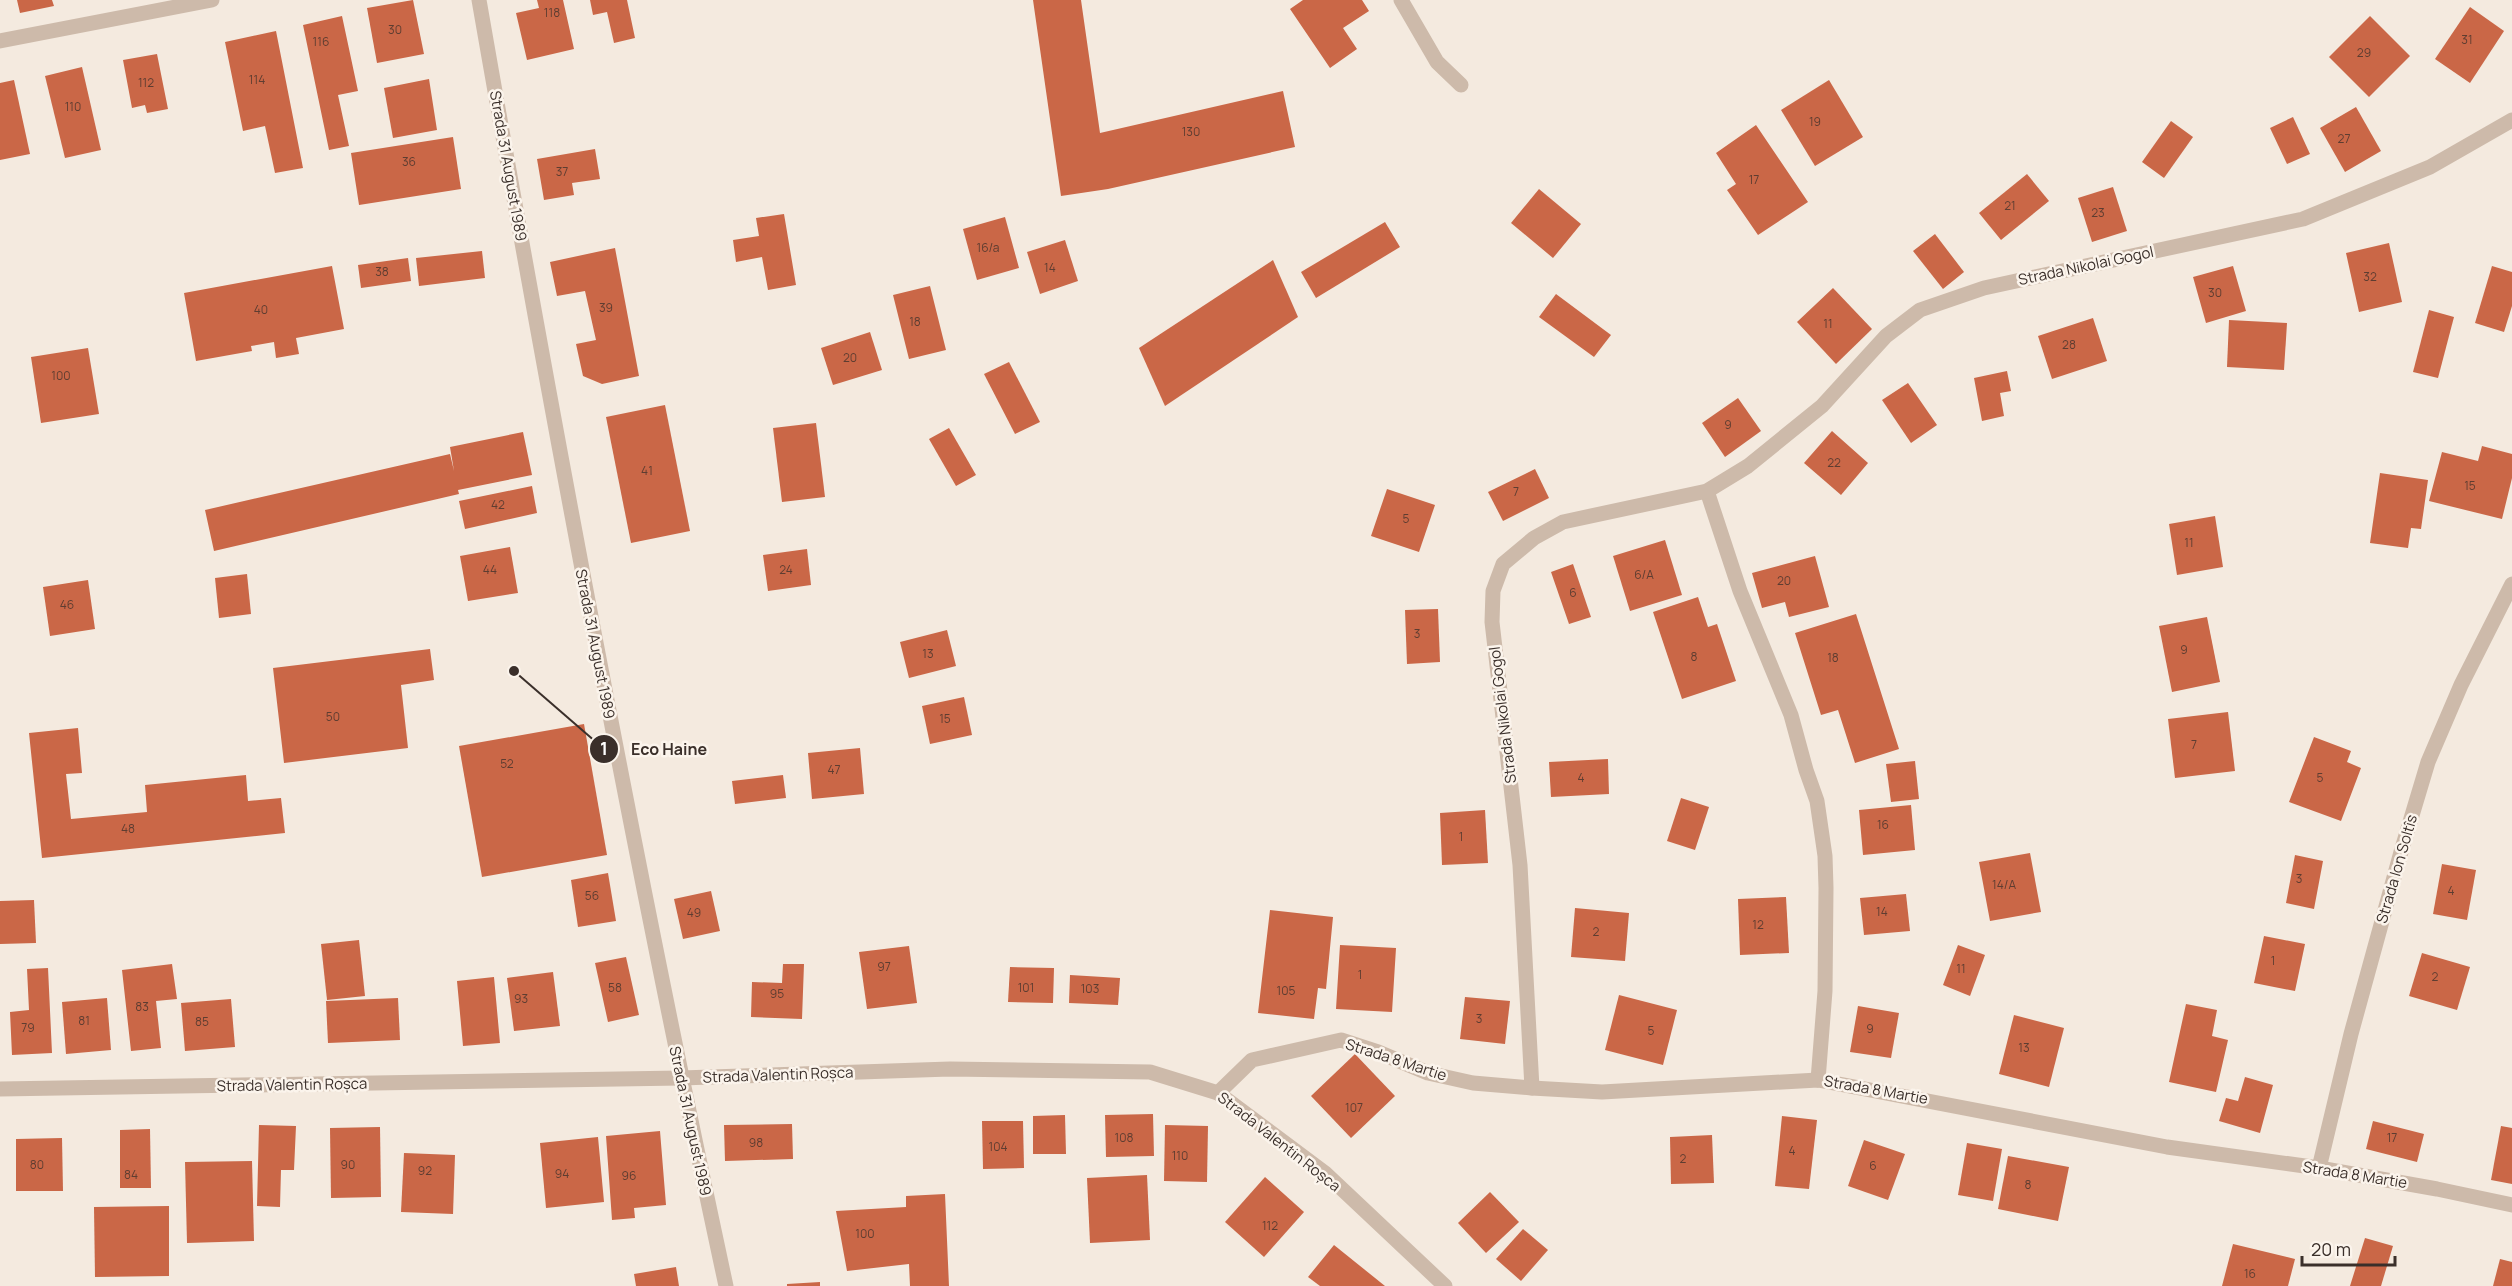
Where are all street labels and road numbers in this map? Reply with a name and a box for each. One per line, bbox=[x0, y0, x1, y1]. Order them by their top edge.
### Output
street label: Strada 31 August 1989 bbox=[485, 89, 532, 243]
street label: Strada Nikolai Gogol bbox=[2016, 241, 2156, 290]
street label: Strada 31 August 1989 bbox=[571, 567, 620, 721]
street label: Strada Nikolai Gogol bbox=[1484, 645, 1521, 785]
street label: Strada Ion Soltîs bbox=[2371, 812, 2422, 926]
street label: Strada 8 Martie bbox=[1343, 1033, 1450, 1086]
street label: Strada 31 August 1989 bbox=[664, 1044, 717, 1198]
street label: Strada Valentin Roșca bbox=[702, 1061, 854, 1088]
street label: Strada 8 Martie bbox=[1822, 1070, 1930, 1109]
street label: Strada Valentin Roșca bbox=[216, 1073, 368, 1096]
street label: Strada Valentin Roșca bbox=[1213, 1087, 1345, 1196]
street label: Strada 8 Martie bbox=[2301, 1156, 2409, 1193]

